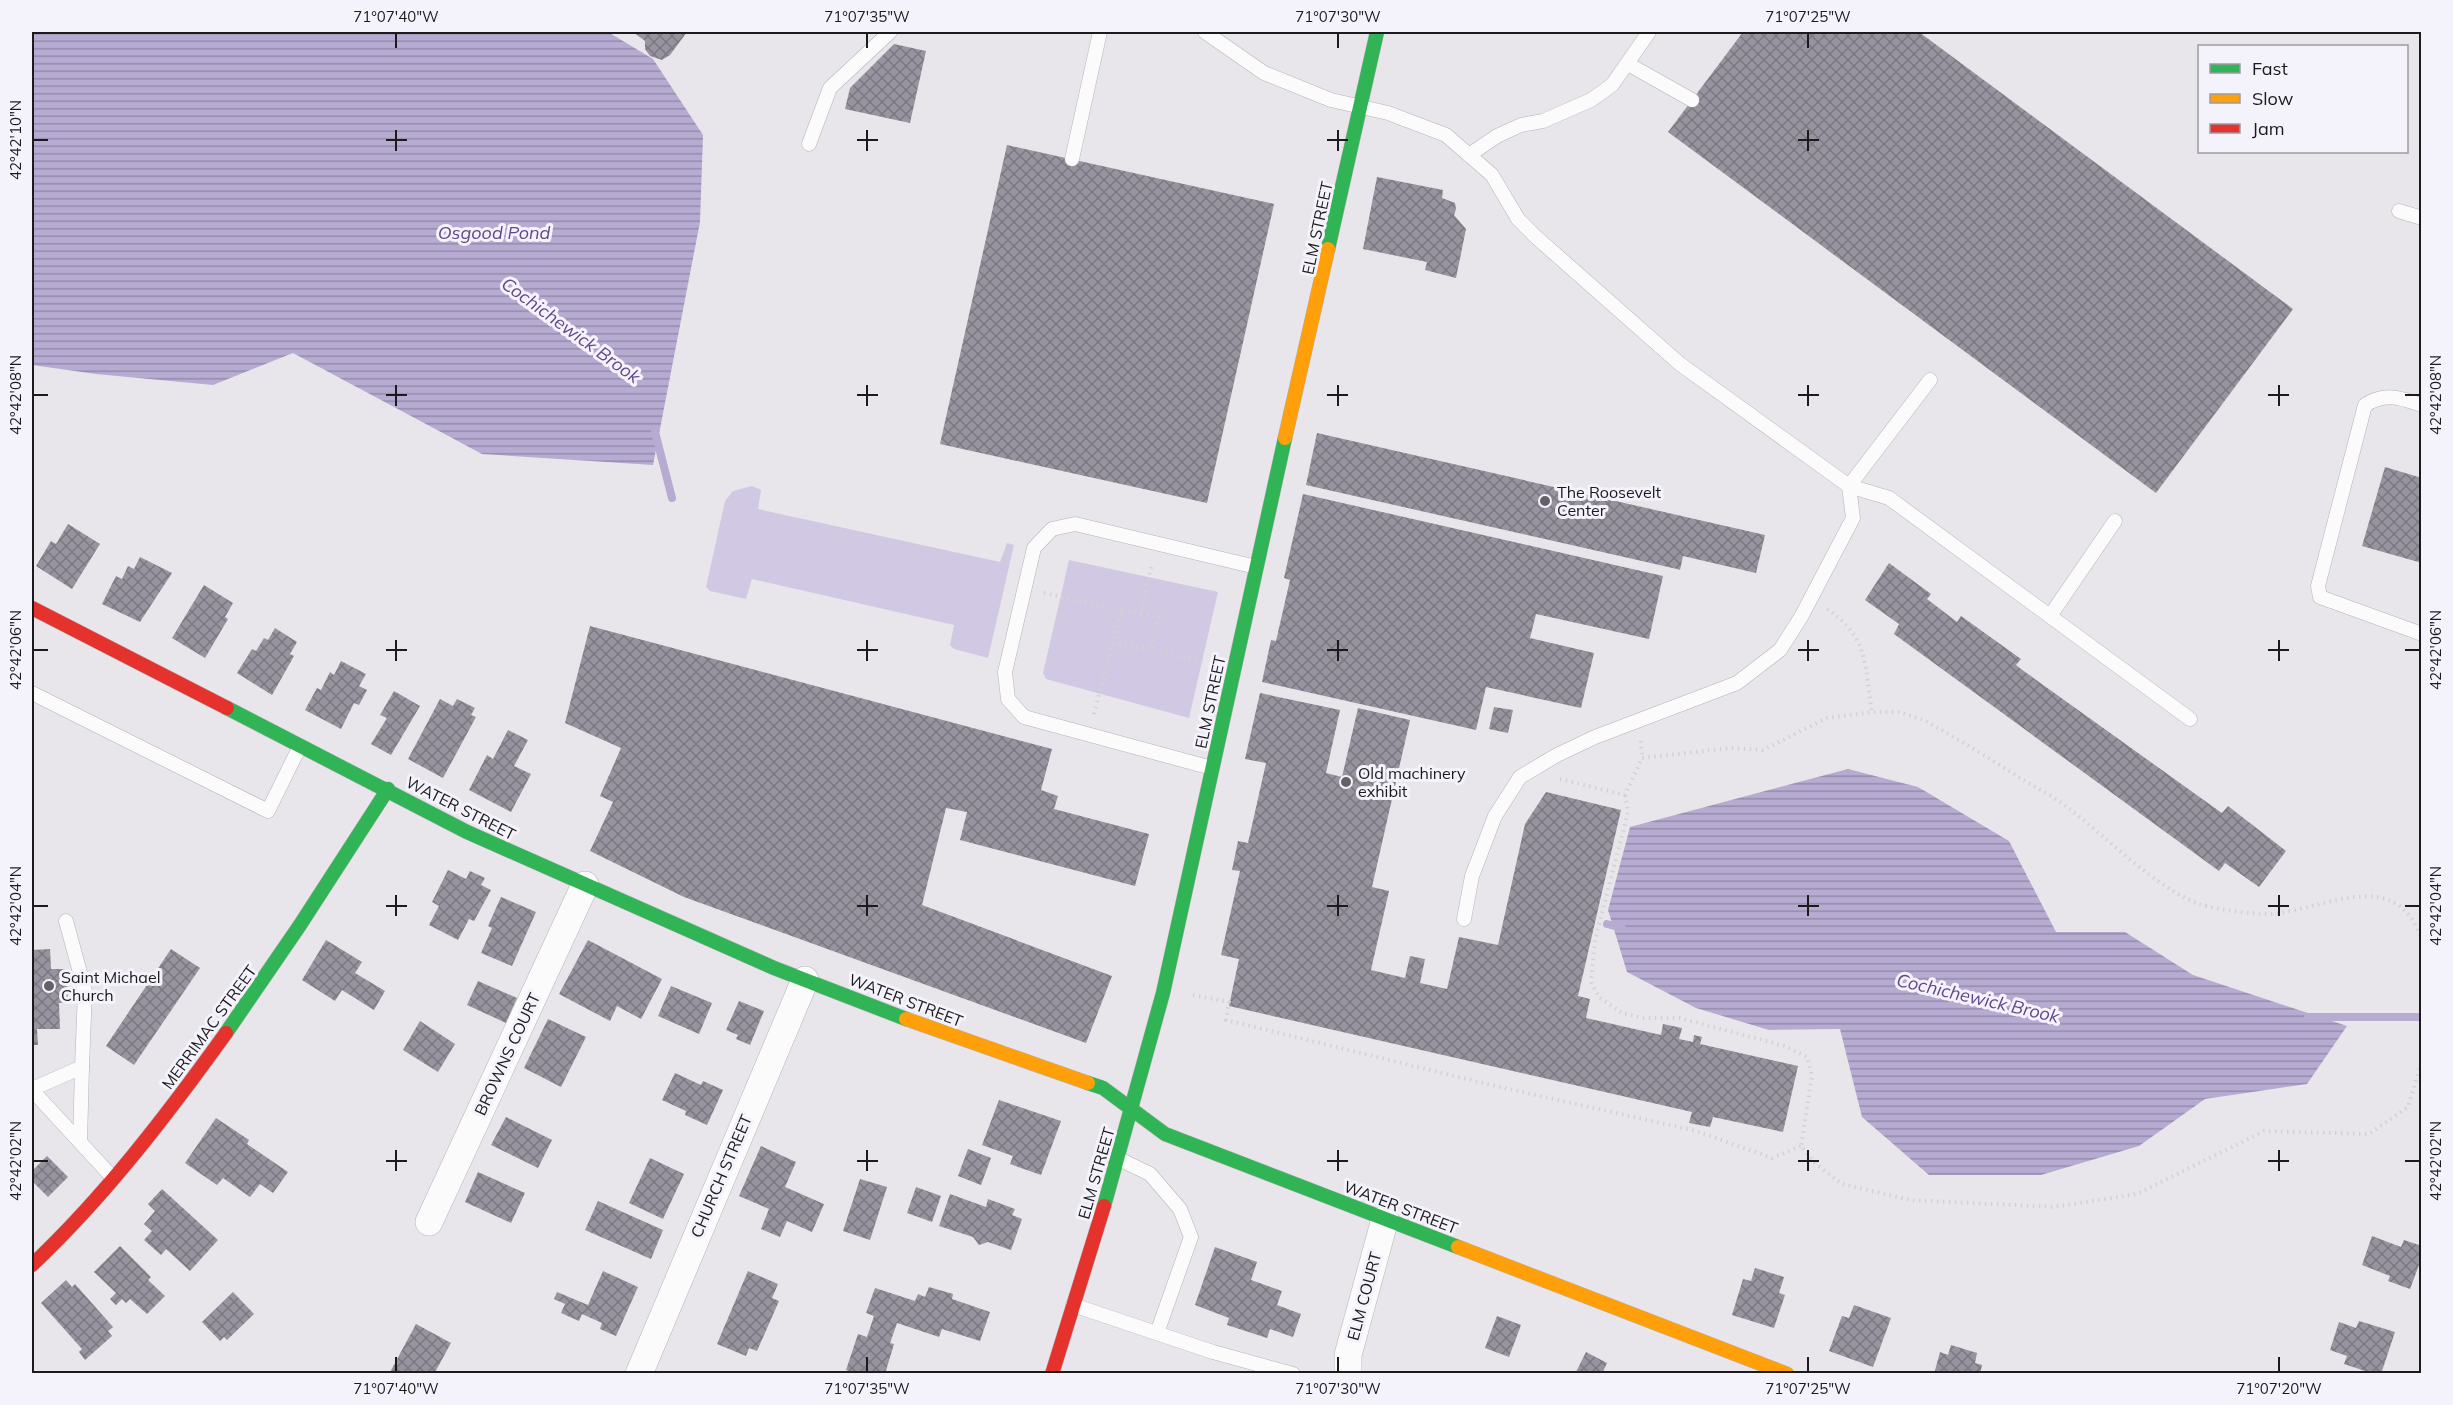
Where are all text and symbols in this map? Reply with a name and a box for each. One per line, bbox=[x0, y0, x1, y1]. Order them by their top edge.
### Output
text: 71°07'40"W bbox=[353, 7, 439, 26]
text: 71°07'35"W bbox=[824, 7, 910, 26]
text: 71°07'30"W bbox=[1295, 7, 1381, 26]
text: 71°07'25"W bbox=[1765, 7, 1851, 26]
legend bbox=[2198, 45, 2408, 153]
text: Fast bbox=[2252, 57, 2288, 80]
text: Slow bbox=[2252, 87, 2294, 110]
text: 42°42'10"N bbox=[6, 100, 25, 180]
text: Jam bbox=[2252, 117, 2285, 140]
street label: ELM STREET bbox=[1297, 179, 1337, 276]
water label: Osgood Pond bbox=[438, 221, 551, 244]
water label: Cochichewick Brook bbox=[497, 272, 646, 389]
text: 42°42'08"N bbox=[6, 355, 25, 435]
text: 42°42'08"N bbox=[2426, 355, 2445, 435]
place label: The Roosevelt Center bbox=[1557, 482, 1662, 520]
marker: The Roosevelt Center bbox=[1538, 494, 1552, 508]
text: 42°42'06"N bbox=[6, 610, 25, 690]
text: 42°42'06"N bbox=[2426, 610, 2445, 690]
street label: ELM STREET bbox=[1190, 653, 1230, 750]
place label: Old machinery exhibit bbox=[1358, 763, 1466, 801]
street label: WATER STREET bbox=[403, 772, 520, 844]
marker: Old machinery exhibit bbox=[1339, 775, 1353, 789]
text: 42°42'04"N bbox=[6, 866, 25, 946]
text: 42°42'04"N bbox=[2426, 866, 2445, 946]
street label: MERRIMAC STREET bbox=[157, 961, 261, 1093]
place label: Saint Michael Church bbox=[61, 967, 160, 1005]
water label: Cochichewick Brook bbox=[1894, 968, 2062, 1028]
street label: WATER STREET bbox=[846, 969, 966, 1031]
marker: Saint Michael Church bbox=[42, 979, 56, 993]
street label: BROWNS COURT bbox=[470, 989, 544, 1118]
street label: CHURCH STREET bbox=[686, 1111, 756, 1241]
text: 42°42'02"N bbox=[6, 1121, 25, 1201]
text: 42°42'02"N bbox=[2426, 1121, 2445, 1201]
street label: ELM STREET bbox=[1073, 1124, 1119, 1221]
street label: WATER STREET bbox=[1341, 1176, 1461, 1238]
street label: ELM COURT bbox=[1343, 1249, 1386, 1343]
text: 71°07'40"W bbox=[353, 1379, 439, 1398]
text: 71°07'35"W bbox=[824, 1379, 910, 1398]
text: 71°07'30"W bbox=[1295, 1379, 1381, 1398]
text: 71°07'25"W bbox=[1765, 1379, 1851, 1398]
text: 71°07'20"W bbox=[2236, 1379, 2322, 1398]

